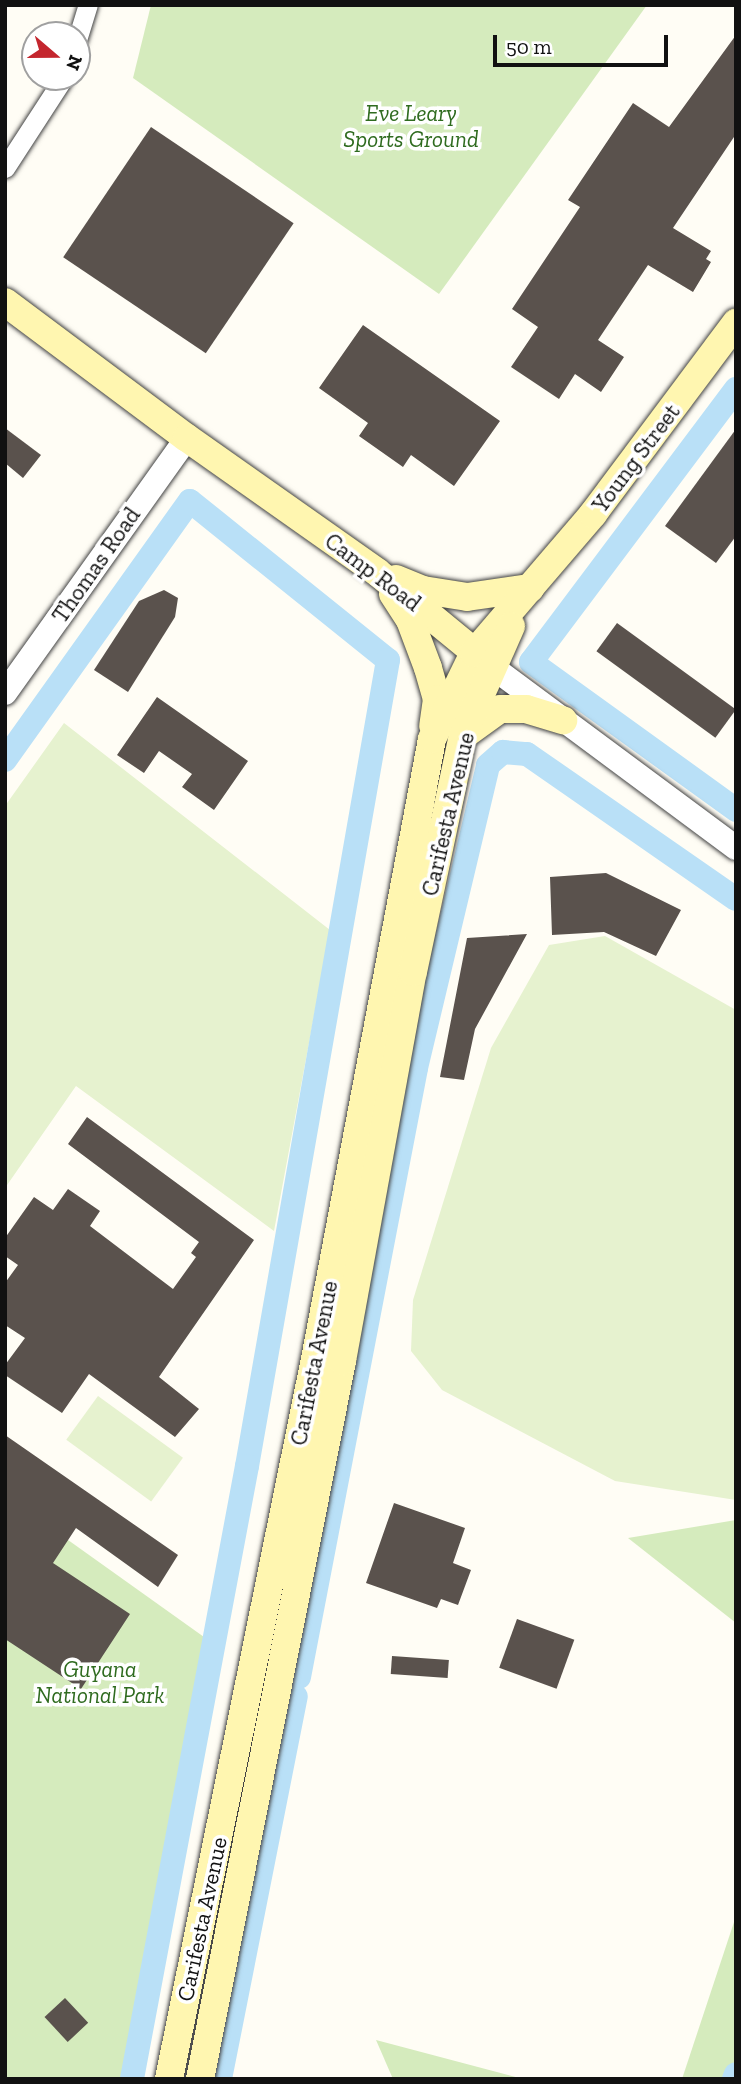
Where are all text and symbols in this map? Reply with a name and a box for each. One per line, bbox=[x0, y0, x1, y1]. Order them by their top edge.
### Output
north arrow bbox=[21, 21, 91, 91]
scale bar bbox=[496, 21, 671, 65]
text: 50 m bbox=[506, 34, 552, 59]
text: N bbox=[61, 52, 88, 73]
park label: Eve Leary Sports Ground bbox=[343, 99, 479, 153]
street label: Young Street bbox=[586, 398, 686, 518]
street label: Thomas Road bbox=[46, 502, 146, 628]
street label: Camp Road bbox=[320, 527, 426, 617]
street label: Carifesta Avenue bbox=[416, 729, 480, 899]
street label: Carifesta Avenue bbox=[284, 1278, 344, 1448]
park label: Guyana National Park bbox=[36, 1655, 164, 1709]
street label: Carifesta Avenue bbox=[171, 1834, 233, 2004]

